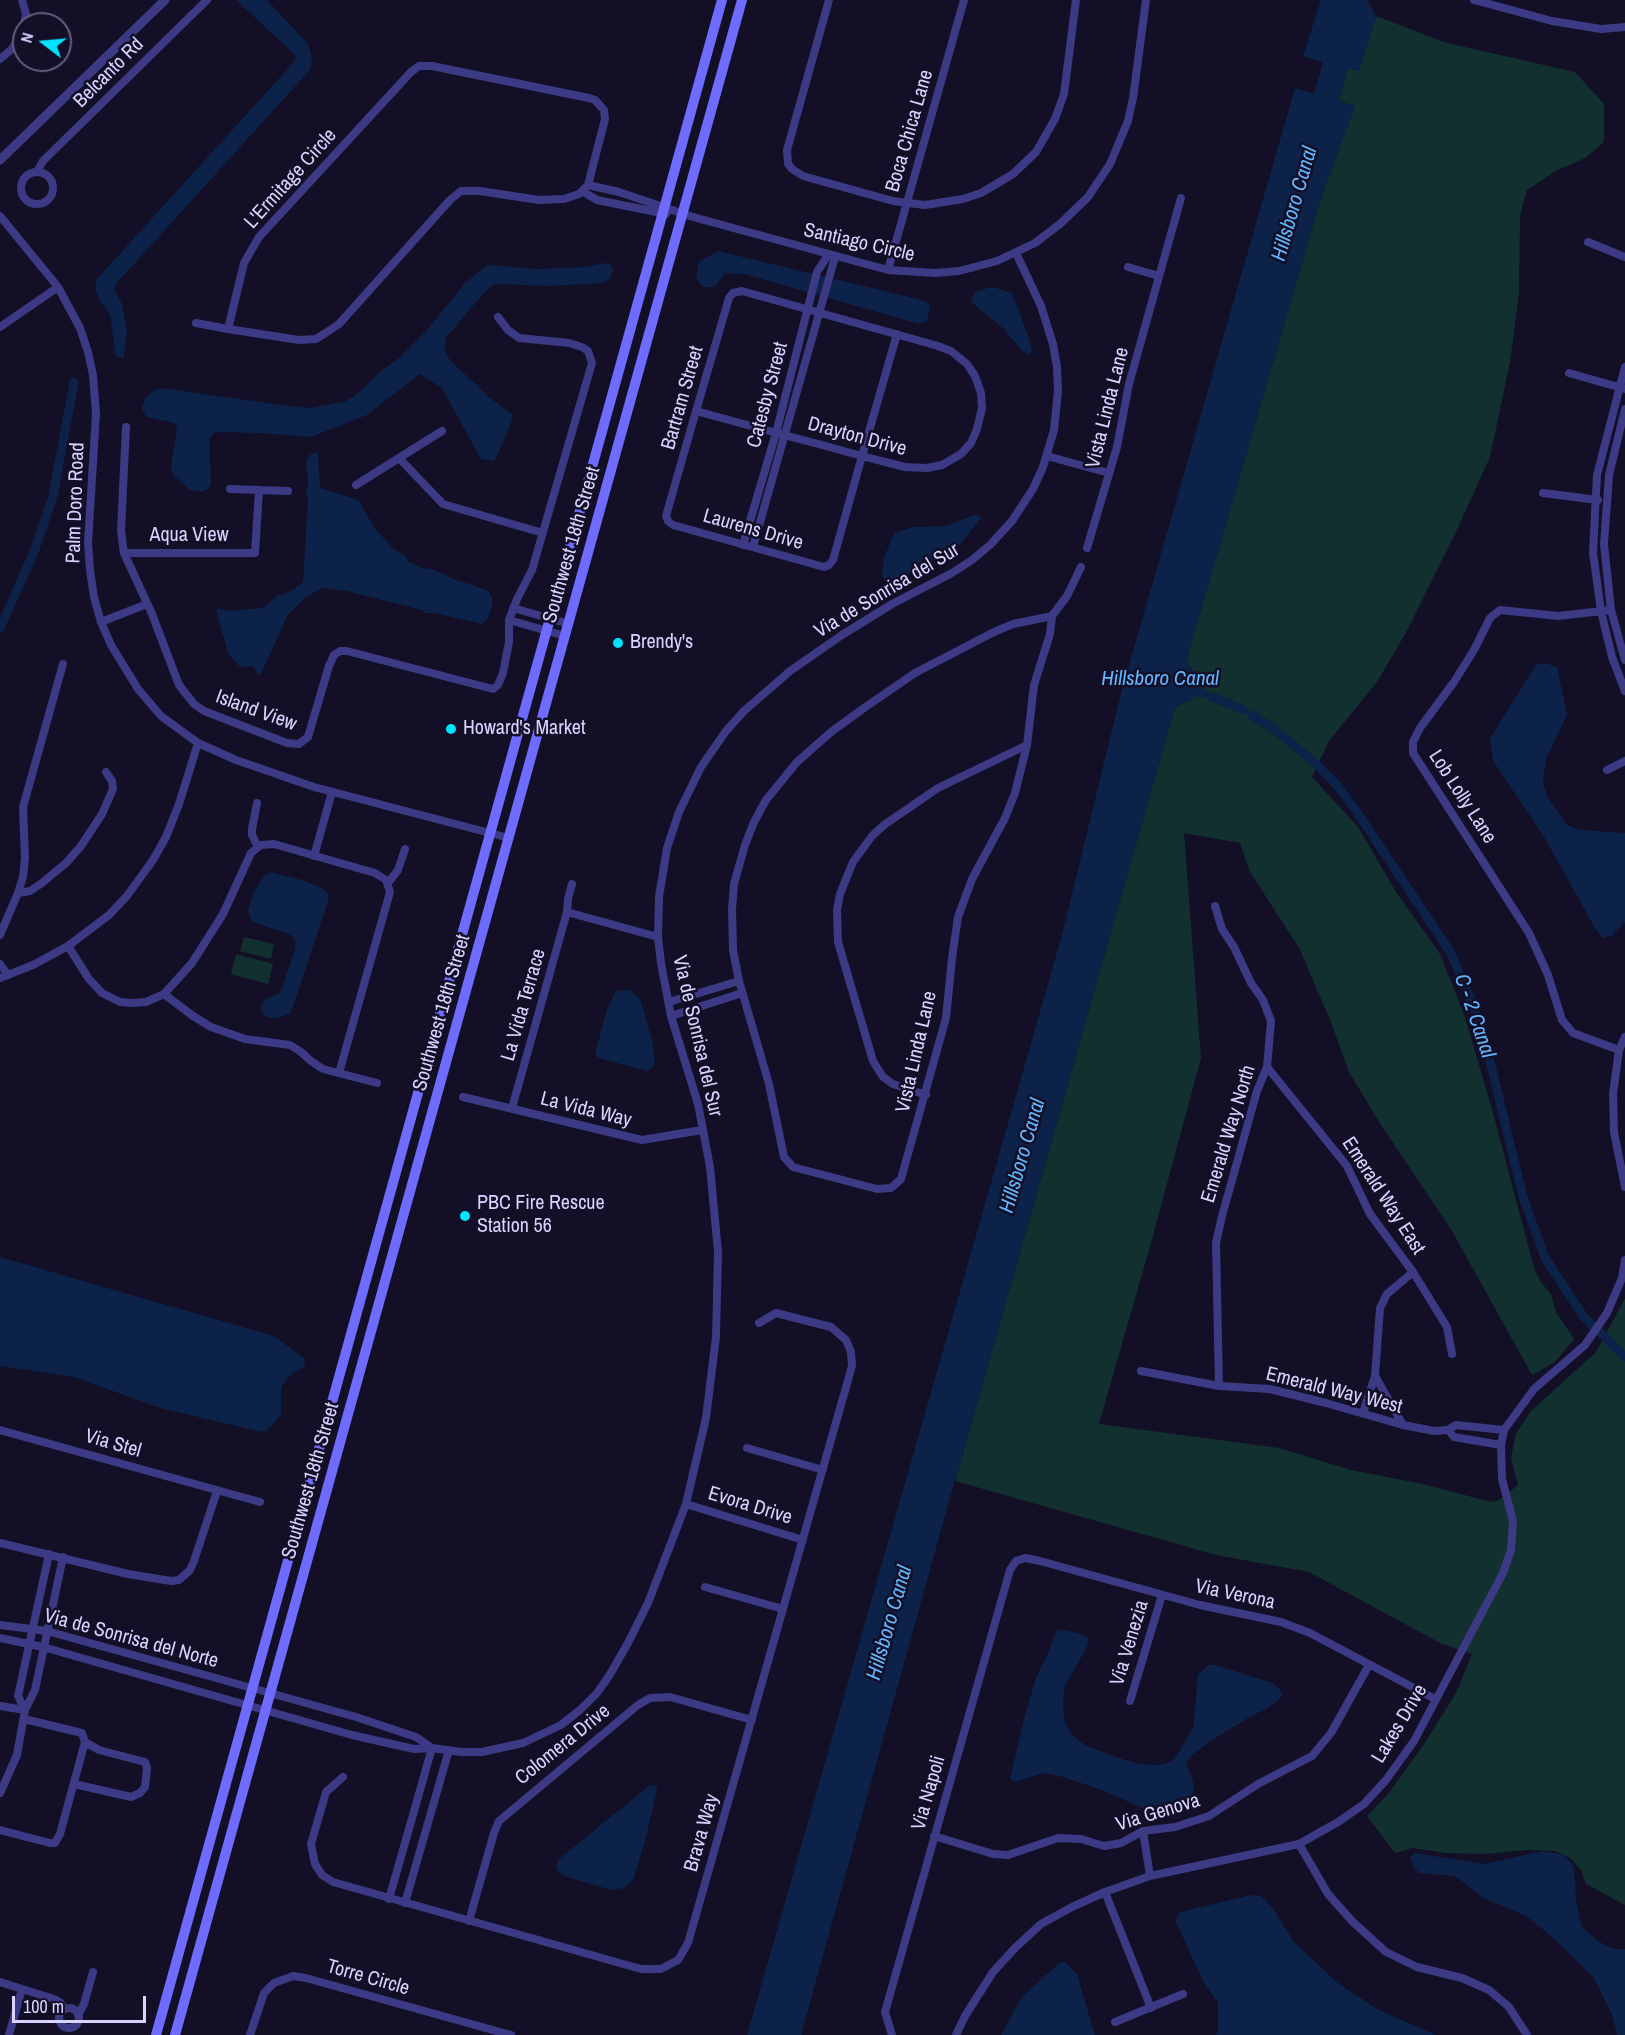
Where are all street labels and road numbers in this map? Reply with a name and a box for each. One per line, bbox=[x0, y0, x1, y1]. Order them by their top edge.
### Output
street label: Belcanto Rd bbox=[69, 33, 149, 113]
street label: Boca Chica Lane bbox=[881, 67, 939, 195]
street label: L'Ermitage Circle bbox=[240, 124, 342, 234]
street label: Santiago Circle bbox=[801, 219, 917, 267]
street label: Catesby Street bbox=[742, 340, 794, 450]
street label: Bartram Street bbox=[657, 343, 709, 453]
street label: Vista Linda Lane bbox=[1081, 345, 1135, 471]
street label: Drayton Drive bbox=[805, 412, 909, 462]
street label: Palm Doro Road bbox=[62, 442, 90, 564]
street label: Southwest 18th Street bbox=[538, 464, 606, 626]
street label: Laurens Drive bbox=[700, 504, 806, 556]
street label: Aqua View bbox=[149, 524, 229, 548]
street label: Via de Sonrisa del Sur bbox=[810, 538, 964, 644]
street label: Island View bbox=[212, 685, 300, 737]
street label: Lob Lolly Lane bbox=[1423, 746, 1501, 848]
street label: Southwest 18th Street bbox=[408, 932, 476, 1094]
street label: La Vida Terrace bbox=[497, 946, 551, 1064]
street label: Via de Sonrisa del Sur bbox=[667, 953, 727, 1119]
street label: Vista Linda Lane bbox=[891, 989, 943, 1115]
street label: Emerald Way North bbox=[1197, 1062, 1261, 1206]
street label: La Vida Way bbox=[538, 1087, 634, 1133]
street label: Emerald Way East bbox=[1336, 1133, 1430, 1259]
street label: Emerald Way West bbox=[1263, 1362, 1405, 1420]
street label: Southwest 18th Street bbox=[277, 1400, 345, 1562]
street label: Via Stel bbox=[82, 1425, 144, 1463]
street label: Evora Drive bbox=[705, 1482, 795, 1530]
street label: Via Verona bbox=[1193, 1575, 1277, 1615]
street label: Via Venezia bbox=[1106, 1597, 1154, 1689]
street label: Via de Sonrisa del Norte bbox=[41, 1604, 221, 1674]
street label: Lakes Drive bbox=[1367, 1680, 1433, 1768]
street label: Colomera Drive bbox=[511, 1700, 615, 1790]
street label: Via Napoli bbox=[907, 1753, 951, 1833]
street label: Via Genova bbox=[1113, 1789, 1203, 1837]
street label: Brava Way bbox=[679, 1791, 725, 1875]
street label: Torre Circle bbox=[324, 1955, 412, 2001]

